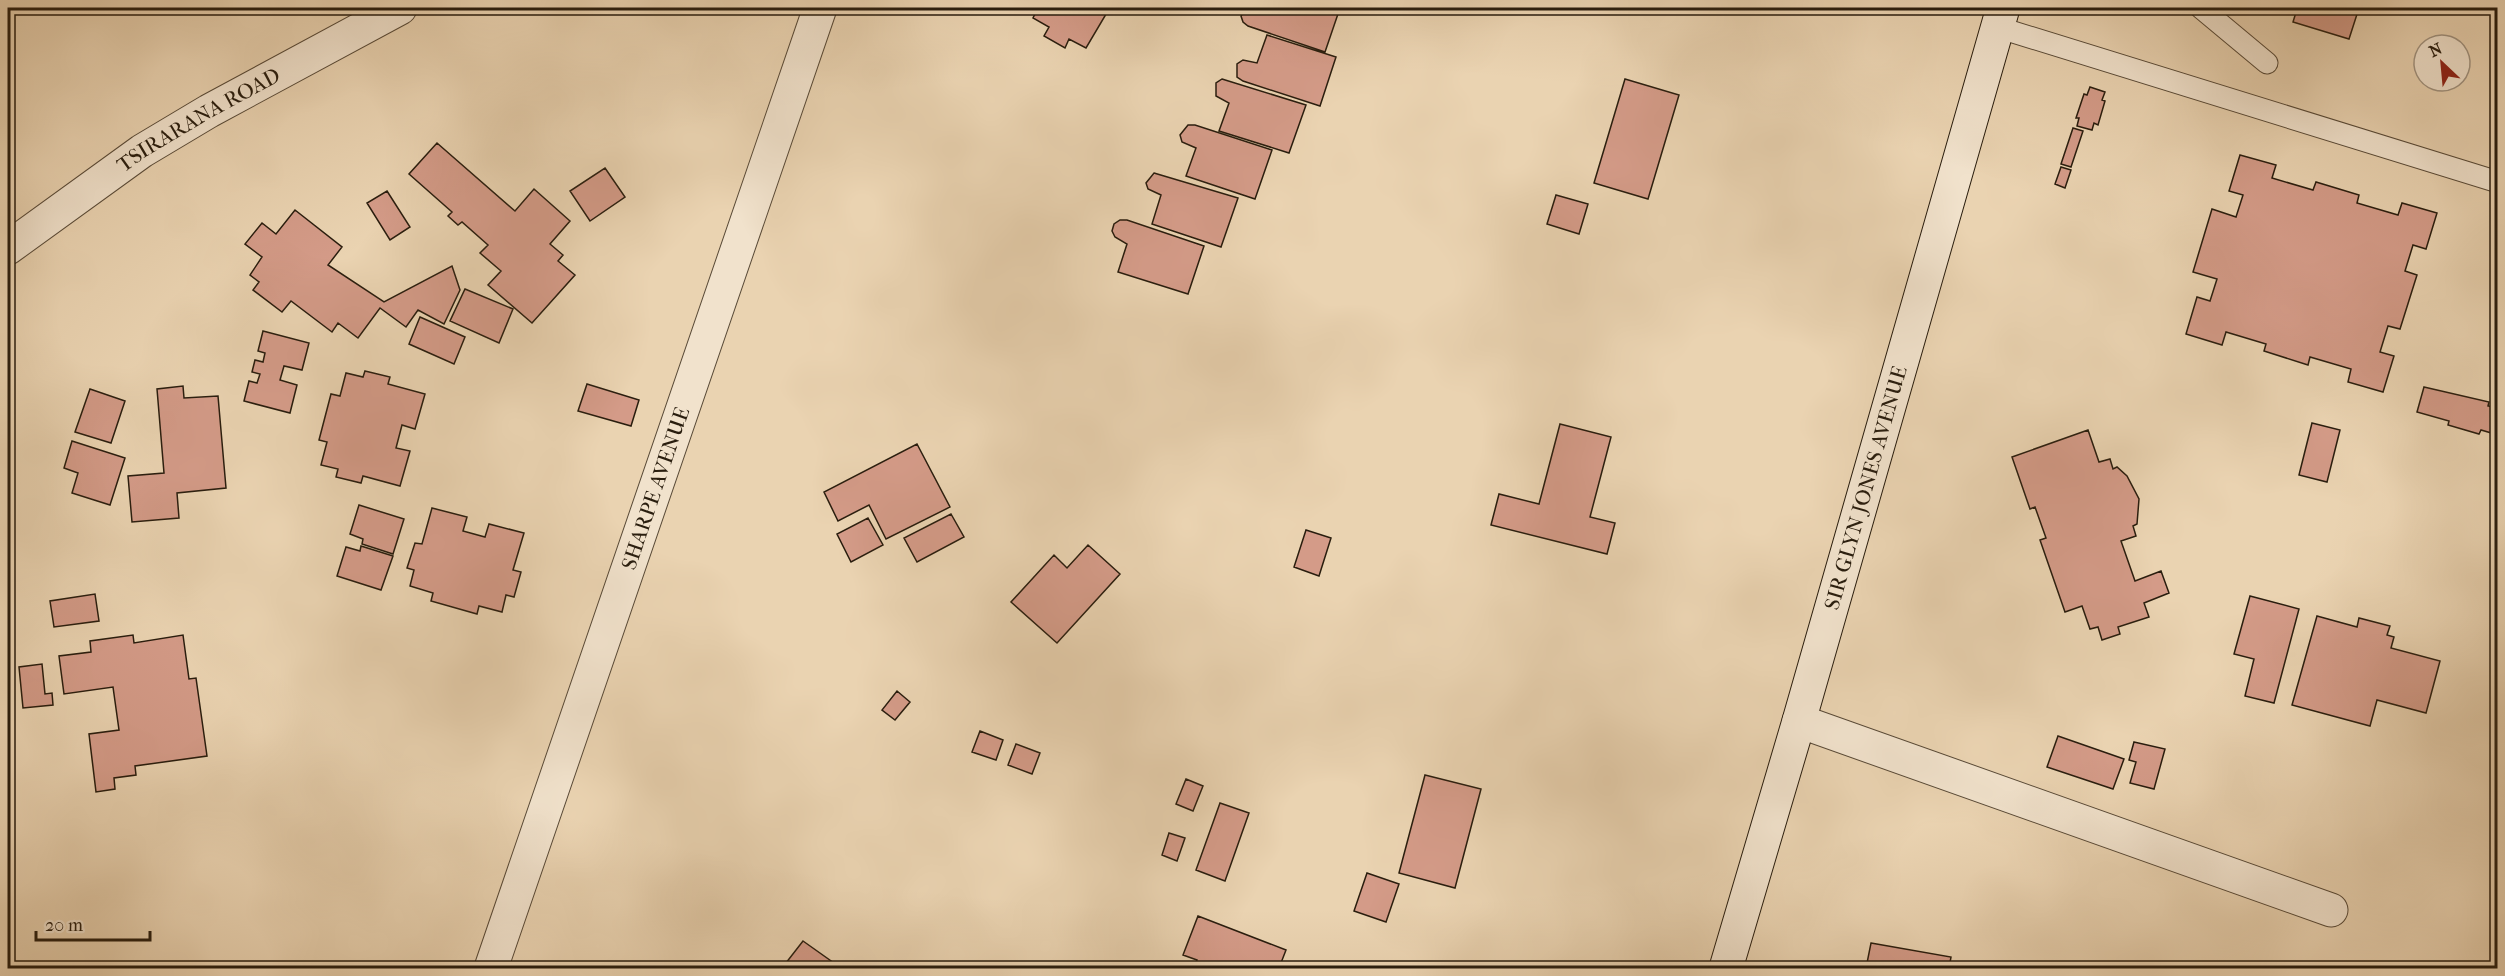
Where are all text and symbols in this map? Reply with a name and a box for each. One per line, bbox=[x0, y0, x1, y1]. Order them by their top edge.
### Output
north arrow bbox=[2412, 33, 2472, 93]
text: N bbox=[2426, 38, 2446, 61]
street label: TSIRARANA ROAD bbox=[112, 63, 284, 177]
street label: SIR GLYN JONES AVENUE bbox=[1819, 363, 1912, 613]
street label: SHARPE AVENUE bbox=[616, 404, 694, 573]
scale bar bbox=[36, 904, 150, 942]
text: 20 m bbox=[45, 915, 83, 936]

